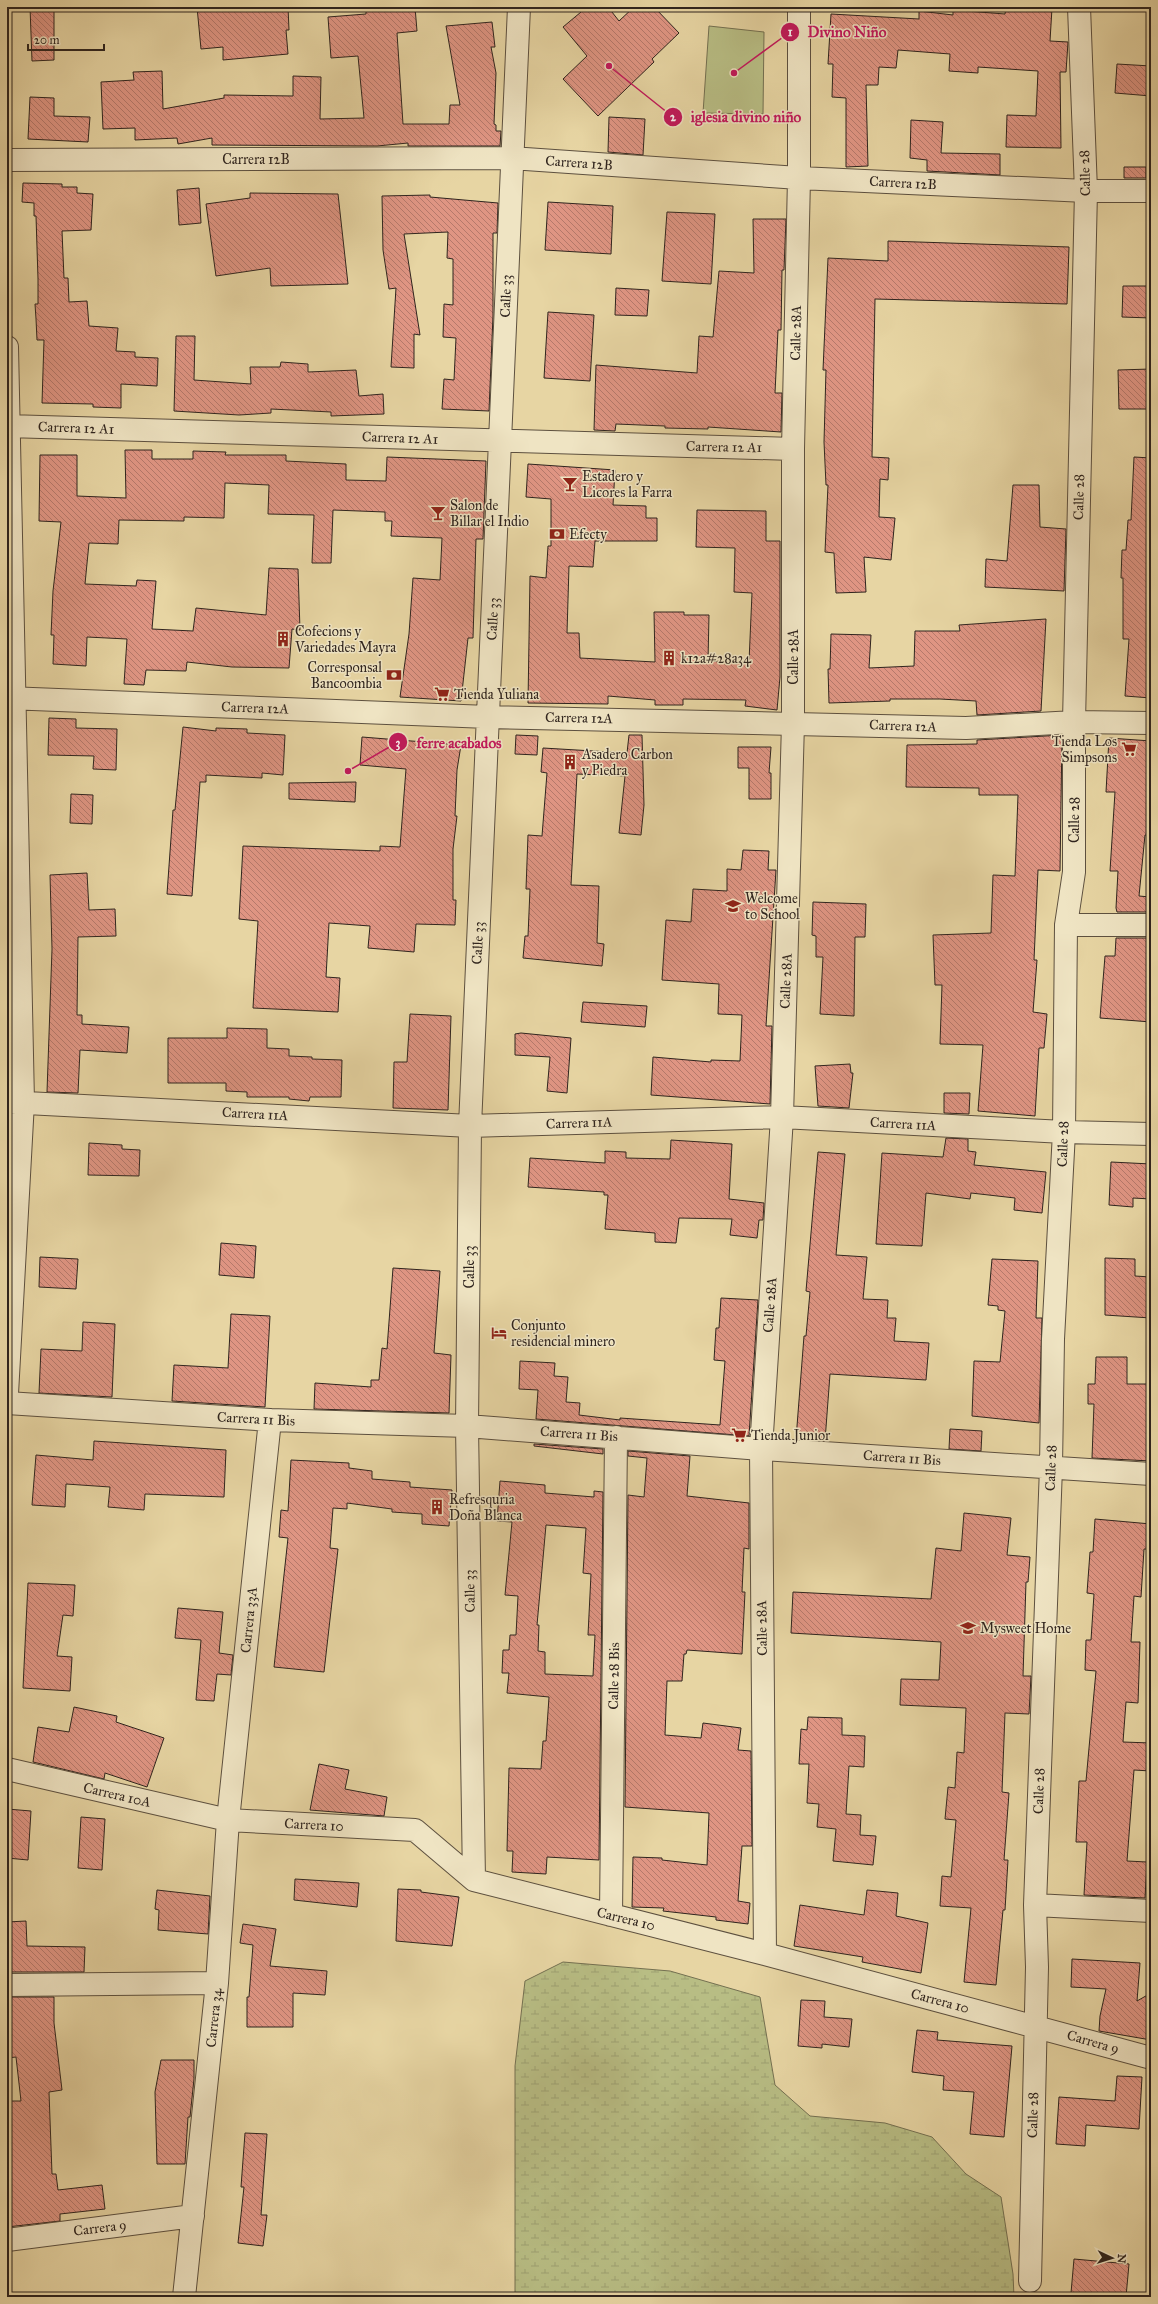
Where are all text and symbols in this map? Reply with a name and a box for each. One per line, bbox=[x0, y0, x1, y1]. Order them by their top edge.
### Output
callout: Divino Niño bbox=[780, 18, 895, 45]
text: Divino Niño bbox=[808, 23, 887, 41]
text: 1 bbox=[788, 25, 793, 39]
scale bar bbox=[28, 26, 104, 52]
text: 20 m bbox=[34, 33, 60, 47]
callout: iglesia divino niño bbox=[663, 103, 809, 130]
text: iglesia divino niño bbox=[691, 108, 802, 127]
text: 2 bbox=[670, 110, 677, 124]
street label: Calle 28 bbox=[1076, 150, 1094, 196]
street label: Carrera 12B bbox=[222, 151, 290, 168]
street label: Carrera 12B bbox=[545, 152, 613, 174]
street label: Carrera 12B bbox=[869, 173, 937, 193]
street label: Calle 33 bbox=[497, 274, 515, 318]
street label: Calle 28A bbox=[787, 304, 805, 361]
street label: Carrera 12 A1 bbox=[38, 418, 115, 438]
street label: Carrera 12 A1 bbox=[362, 428, 439, 448]
street label: Carrera 12 A1 bbox=[686, 438, 763, 456]
place label: Estadero y Licores la Farra bbox=[582, 468, 672, 501]
street label: Calle 28 bbox=[1070, 474, 1088, 520]
bar icon: Estadero y Licores la Farra bbox=[561, 475, 579, 493]
place label: Salon de Billar el Indio bbox=[450, 497, 529, 530]
bar icon: Salon de Billar el Indio bbox=[429, 504, 447, 522]
bank icon: Efecty bbox=[548, 525, 566, 543]
place label: Efecty bbox=[569, 526, 607, 543]
street label: Calle 33 bbox=[483, 597, 503, 641]
place label: Cofecions y Variedades Mayra bbox=[294, 623, 396, 656]
street label: Calle 28A bbox=[785, 629, 802, 685]
building icon: Cofecions y Variedades Mayra bbox=[274, 630, 292, 648]
building icon: k12a#28a34 bbox=[660, 649, 678, 667]
place label: k12a#28a34 bbox=[681, 650, 752, 667]
place label: Corresponsal Bancoombia bbox=[307, 659, 382, 692]
bank icon: Corresponsal Bancoombia bbox=[385, 666, 403, 684]
supermarket icon: Tienda Yuliana bbox=[433, 685, 451, 703]
place label: Tienda Yuliana bbox=[454, 686, 539, 703]
street label: Carrera 12A bbox=[221, 698, 290, 718]
street label: Carrera 12A bbox=[545, 709, 614, 727]
street label: Carrera 12A bbox=[869, 716, 938, 736]
callout: ferre acabados bbox=[388, 729, 509, 756]
place label: Tienda Los Simpsons bbox=[1052, 733, 1117, 766]
text: ferre acabados bbox=[415, 734, 502, 752]
text: 3 bbox=[396, 736, 401, 751]
supermarket icon: Tienda Los Simpsons bbox=[1120, 740, 1138, 758]
place label: Asadero Carbon y Piedra bbox=[581, 746, 673, 779]
building icon: Asadero Carbon y Piedra bbox=[561, 753, 579, 771]
street label: Calle 28 bbox=[1066, 797, 1083, 843]
place label: Welcome to School bbox=[745, 890, 800, 923]
school or university icon: Welcome to School bbox=[724, 897, 742, 915]
street label: Calle 33 bbox=[468, 921, 488, 965]
street label: Calle 28A bbox=[777, 952, 795, 1009]
street label: Carrera 11A bbox=[221, 1104, 289, 1124]
street label: Carrera 11A bbox=[546, 1113, 613, 1133]
street label: Carrera 11A bbox=[869, 1114, 937, 1134]
street label: Calle 28 bbox=[1054, 1121, 1072, 1167]
street label: Calle 33 bbox=[461, 1245, 478, 1289]
street label: Calle 28A bbox=[760, 1276, 780, 1333]
place label: Conjunto residencial minero bbox=[511, 1317, 615, 1350]
hotel icon: Conjunto residencial minero bbox=[490, 1324, 508, 1342]
street label: Carrera 11 Bis bbox=[217, 1408, 295, 1430]
street label: Carrera 11 Bis bbox=[539, 1423, 619, 1445]
supermarket icon: Tienda Junior bbox=[730, 1426, 748, 1444]
place label: Tienda Junior bbox=[751, 1427, 831, 1445]
street label: Calle 28 bbox=[1042, 1445, 1060, 1491]
street label: Carrera 11 Bis bbox=[862, 1447, 942, 1469]
place label: Refresquria Doña Blanca bbox=[449, 1491, 522, 1524]
building icon: Refresquria Doña Blanca bbox=[428, 1498, 446, 1516]
street label: Calle 33 bbox=[461, 1569, 479, 1613]
street label: Carrera 33A bbox=[237, 1585, 261, 1654]
street label: Calle 28A bbox=[753, 1599, 771, 1656]
school or university icon: Mysweet Home bbox=[959, 1619, 977, 1637]
place label: Mysweet Home bbox=[980, 1620, 1071, 1637]
street label: Calle 28 Bis bbox=[605, 1642, 623, 1710]
street label: Calle 28 bbox=[1030, 1768, 1048, 1814]
street label: Carrera 10A bbox=[82, 1779, 153, 1811]
street label: Carrera 10 bbox=[284, 1815, 344, 1835]
street label: Carrera 10 bbox=[595, 1904, 657, 1934]
street label: Carrera 10 bbox=[909, 1985, 971, 2017]
street label: Carrera 34 bbox=[202, 1986, 226, 2048]
street label: Carrera 9 bbox=[1065, 2026, 1121, 2058]
street label: Calle 28 bbox=[1024, 2092, 1042, 2138]
street label: Carrera 9 bbox=[72, 2216, 128, 2240]
north arrow bbox=[1092, 2238, 1132, 2278]
text: N bbox=[1115, 2254, 1128, 2264]

